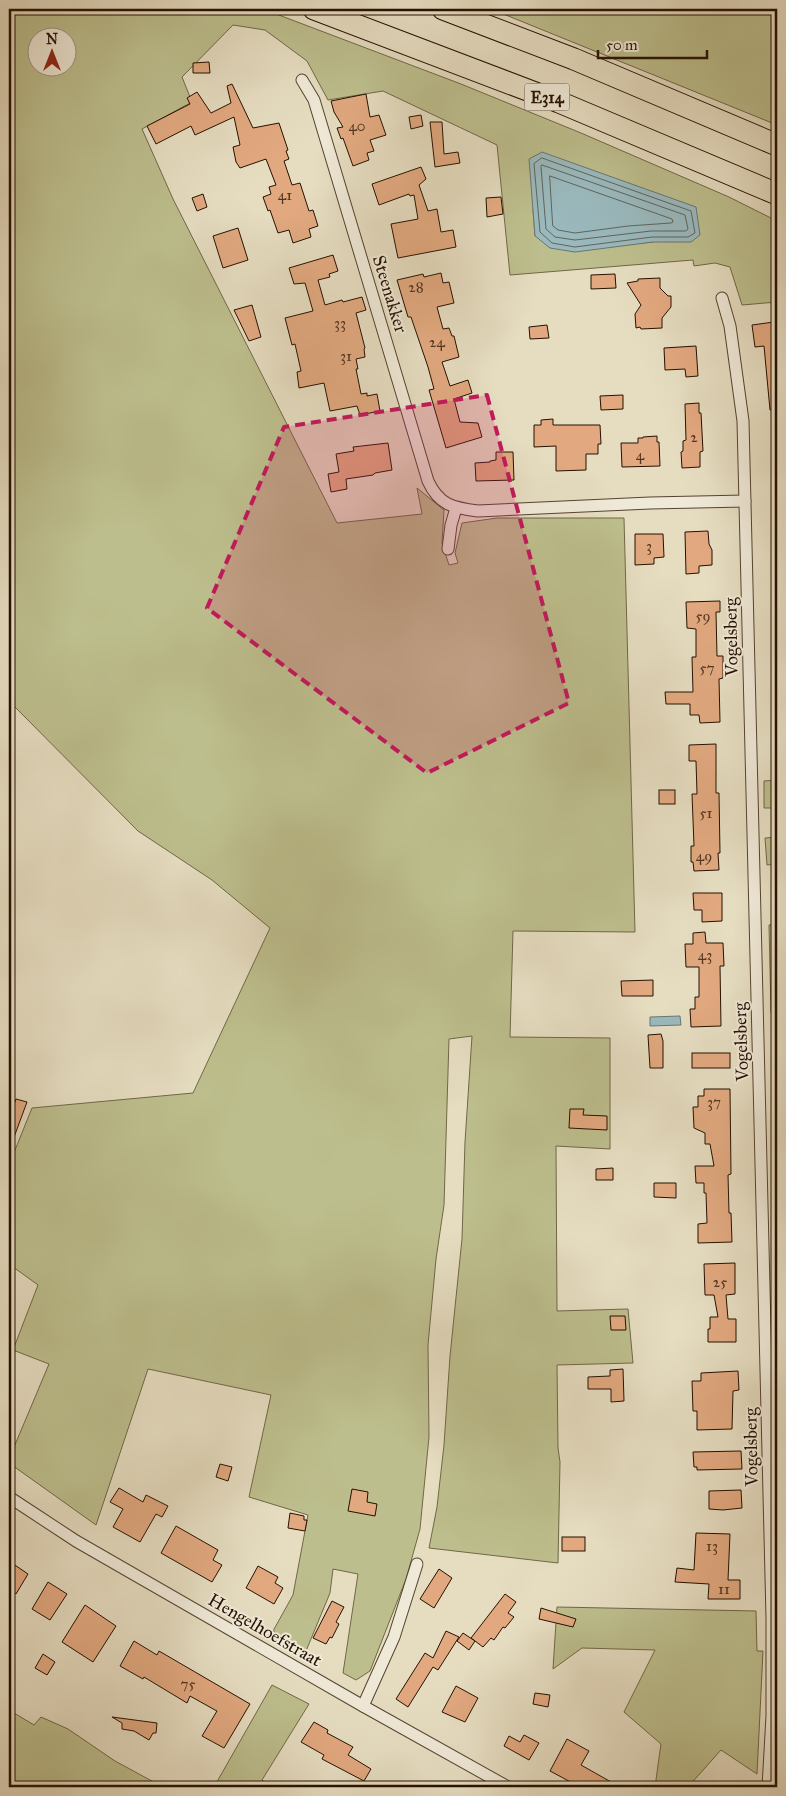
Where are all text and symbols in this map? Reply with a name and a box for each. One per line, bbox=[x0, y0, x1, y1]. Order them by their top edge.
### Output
north arrow bbox=[28, 28, 78, 78]
scale bar bbox=[598, 28, 707, 60]
text: N bbox=[46, 31, 58, 48]
text: 50 m bbox=[606, 36, 638, 54]
road number: E314 bbox=[524, 84, 570, 110]
house number: 40 bbox=[348, 117, 366, 135]
house number: 41 bbox=[278, 186, 292, 204]
street label: Steenakker bbox=[368, 253, 412, 336]
house number: 28 bbox=[408, 278, 424, 296]
house number: 33 bbox=[334, 314, 346, 332]
house number: 24 bbox=[429, 333, 446, 351]
house number: 31 bbox=[340, 347, 352, 365]
house number: 2 bbox=[690, 428, 698, 446]
house number: 4 bbox=[636, 446, 645, 464]
house number: 3 bbox=[646, 537, 652, 555]
street label: Vogelsberg bbox=[719, 597, 744, 678]
house number: 59 bbox=[695, 607, 711, 625]
house number: 57 bbox=[700, 659, 714, 677]
house number: 51 bbox=[700, 804, 713, 822]
house number: 49 bbox=[696, 847, 712, 865]
house number: 43 bbox=[698, 946, 712, 964]
street label: Vogelsberg bbox=[729, 1001, 754, 1083]
house number: 37 bbox=[707, 1093, 721, 1111]
house number: 25 bbox=[713, 1273, 727, 1291]
street label: Vogelsberg bbox=[739, 1407, 764, 1488]
house number: 13 bbox=[706, 1537, 718, 1555]
house number: 11 bbox=[718, 1580, 730, 1598]
street label: Hengelhoefstraat bbox=[204, 1589, 326, 1673]
house number: 75 bbox=[181, 1675, 196, 1693]

